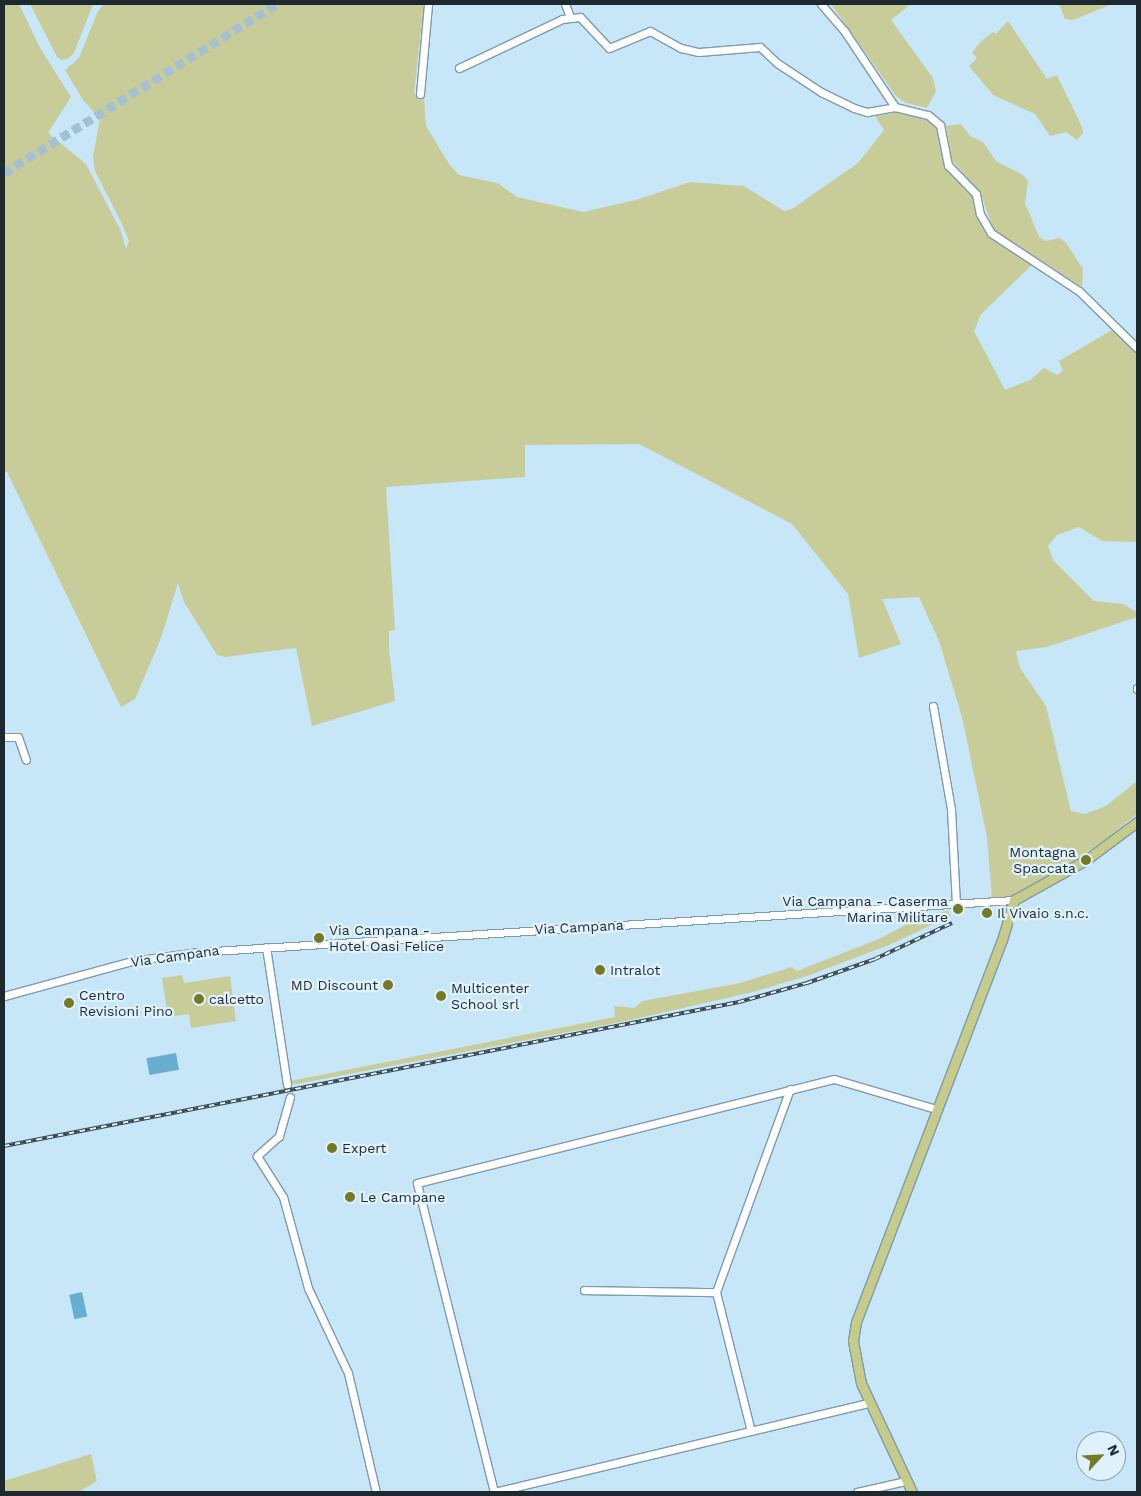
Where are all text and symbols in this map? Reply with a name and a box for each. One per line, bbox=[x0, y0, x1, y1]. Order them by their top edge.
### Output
place label: Montagna Spaccata bbox=[1009, 844, 1076, 876]
marker: Montagna Spaccata bbox=[1080, 854, 1092, 866]
place label: Via Campana - Caserma Marina Militare bbox=[782, 893, 948, 926]
marker: Via Campana - Caserma Marina Militare bbox=[952, 903, 964, 915]
place label: Il Vivaio s.n.c. bbox=[997, 905, 1090, 921]
marker: Il Vivaio s.n.c. bbox=[981, 907, 993, 919]
street label: Via Campana bbox=[534, 916, 624, 938]
place label: Via Campana - Hotel Oasi Felice bbox=[329, 922, 444, 954]
marker: Via Campana - Hotel Oasi Felice bbox=[313, 932, 325, 944]
street label: Via Campana bbox=[129, 941, 221, 971]
place label: Intralot bbox=[610, 962, 660, 978]
marker: Intralot bbox=[594, 964, 606, 976]
place label: MD Discount bbox=[291, 977, 378, 993]
marker: MD Discount bbox=[382, 979, 394, 991]
place label: Multicenter School srl bbox=[451, 980, 529, 1012]
place label: Centro Revisioni Pino bbox=[79, 987, 173, 1020]
marker: Multicenter School srl bbox=[435, 990, 447, 1002]
place label: calcetto bbox=[209, 991, 264, 1007]
marker: calcetto bbox=[193, 993, 205, 1005]
marker: Centro Revisioni Pino bbox=[63, 997, 75, 1009]
place label: Expert bbox=[342, 1140, 386, 1156]
marker: Expert bbox=[326, 1142, 338, 1154]
place label: Le Campane bbox=[360, 1189, 445, 1205]
marker: Le Campane bbox=[344, 1191, 356, 1203]
north arrow bbox=[1076, 1431, 1126, 1481]
text: N bbox=[1104, 1442, 1123, 1458]

